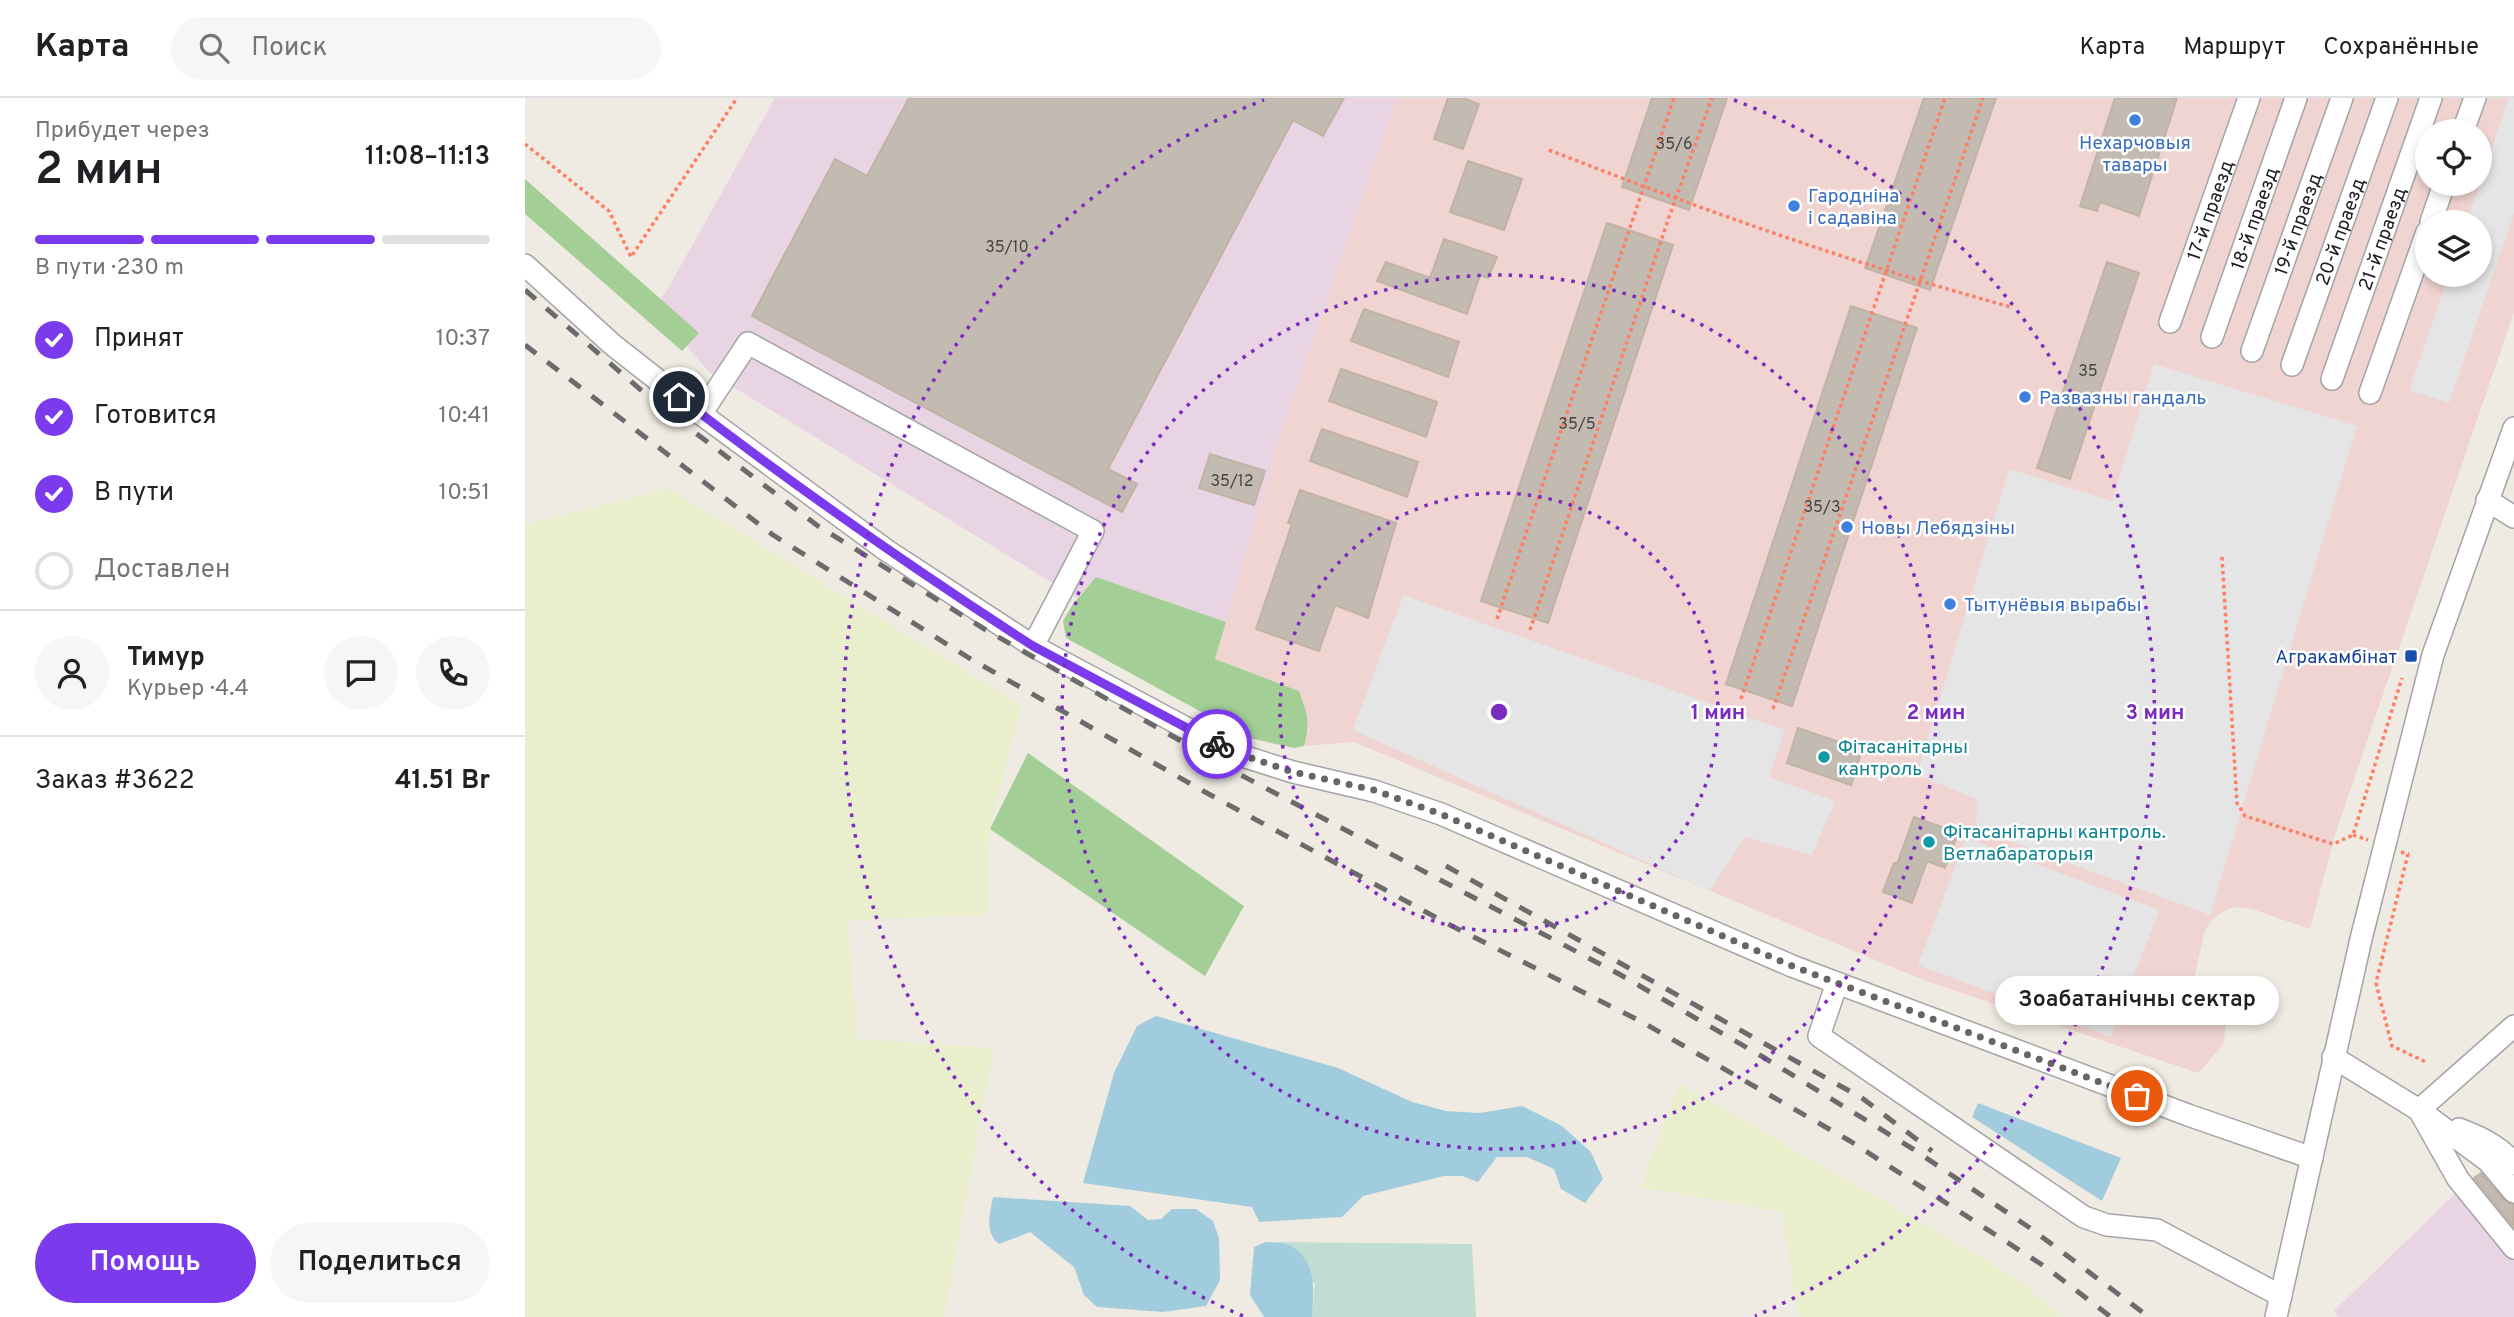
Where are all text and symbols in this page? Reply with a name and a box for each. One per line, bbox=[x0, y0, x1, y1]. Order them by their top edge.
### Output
search box bbox=[171, 17, 661, 80]
text: Карта bbox=[35, 27, 129, 69]
icon: search bbox=[195, 29, 233, 67]
text: Поиск bbox=[251, 32, 327, 65]
text: Карта bbox=[2079, 33, 2145, 63]
text: Маршрут bbox=[2183, 33, 2285, 63]
text: Сохранённые bbox=[2323, 33, 2479, 63]
marker: Нехарчовыя тавары bbox=[2127, 112, 2143, 128]
text: Прибудет через bbox=[35, 117, 210, 146]
map controls bbox=[2415, 119, 2492, 287]
button: locate bbox=[2415, 119, 2492, 196]
place label: Нехарчовыя тавары bbox=[2079, 132, 2191, 178]
house number: 35/6 bbox=[1656, 135, 1692, 155]
text: 11:08–11:13 bbox=[365, 141, 490, 174]
text: 2 мин bbox=[35, 142, 163, 201]
street label: 17-й праезд bbox=[2183, 157, 2240, 264]
street label: 18-й праезд bbox=[2227, 164, 2285, 273]
street label: 19-й праезд bbox=[2270, 170, 2328, 279]
street label: 20-й праезд bbox=[2311, 175, 2372, 289]
street label: 21-й праезд bbox=[2354, 184, 2413, 294]
place label: Гародніна і садавіна bbox=[1808, 185, 1899, 231]
marker: Гародніна і садавіна bbox=[1786, 198, 1802, 214]
button: layers bbox=[2415, 210, 2492, 287]
house number: 35/10 bbox=[985, 238, 1029, 258]
text: В пути · 230 m bbox=[35, 254, 184, 283]
icon: check bbox=[35, 321, 73, 359]
text: Принят bbox=[94, 323, 184, 356]
text: 10:37 bbox=[436, 325, 490, 354]
house number: 35 bbox=[2078, 362, 2098, 382]
pin bbox=[649, 367, 709, 427]
icon: home bbox=[660, 378, 698, 416]
place label: Развазны гандаль bbox=[2039, 387, 2207, 411]
marker: Развазны гандаль bbox=[2017, 389, 2033, 405]
icon: check bbox=[35, 398, 73, 436]
text: Готовится bbox=[94, 400, 217, 433]
text: 10:41 bbox=[439, 402, 490, 431]
house number: 35/5 bbox=[1558, 415, 1596, 435]
house number: 35/12 bbox=[1210, 472, 1254, 492]
icon: check bbox=[35, 475, 73, 513]
text: В пути bbox=[94, 477, 174, 510]
text: 10:51 bbox=[439, 479, 490, 508]
house number: 35/3 bbox=[1803, 498, 1841, 518]
place label: Новы Лебядзіны bbox=[1861, 517, 2015, 541]
marker: Новы Лебядзіны bbox=[1839, 519, 1855, 535]
text: Доставлен bbox=[94, 554, 230, 587]
place label: Тытунёвыя вырабы bbox=[1964, 594, 2142, 618]
marker: Тытунёвыя вырабы bbox=[1942, 596, 1958, 612]
button: person bbox=[35, 636, 109, 710]
button: chat bbox=[324, 636, 398, 710]
button: phone bbox=[416, 636, 490, 710]
text: Тимур bbox=[127, 642, 205, 675]
place label: Агракамбінат bbox=[2275, 646, 2397, 670]
marker: Агракамбінат bbox=[2403, 648, 2419, 664]
text: Курьер · 4.4 bbox=[127, 675, 249, 704]
centre of rings bbox=[1487, 700, 1511, 724]
text: 1 мин bbox=[1691, 700, 1745, 727]
text: 2 мин bbox=[1906, 700, 1966, 727]
text: 3 мин bbox=[2126, 700, 2184, 727]
courier bbox=[1182, 709, 1252, 779]
icon: bike bbox=[1198, 725, 1236, 763]
place label: Фітасанітарны кантроль bbox=[1838, 736, 1968, 782]
marker: Фітасанітарны кантроль bbox=[1816, 749, 1832, 765]
text: Заказ #3622 bbox=[35, 765, 195, 798]
text: 41.51 Br bbox=[395, 765, 490, 798]
place label: Фітасанітарны кантроль. Ветлабараторыя bbox=[1943, 821, 2166, 867]
marker: Фітасанітарны кантроль. Ветлабараторыя bbox=[1921, 834, 1937, 850]
callout: Зоабатанічны сектар bbox=[1995, 977, 2279, 1026]
text: Зоабатанічны сектар bbox=[2018, 986, 2256, 1015]
pin bbox=[2107, 1066, 2167, 1126]
icon: bag bbox=[2118, 1077, 2156, 1115]
button: Помощь bbox=[35, 1223, 256, 1303]
button: Поделиться bbox=[270, 1223, 490, 1303]

